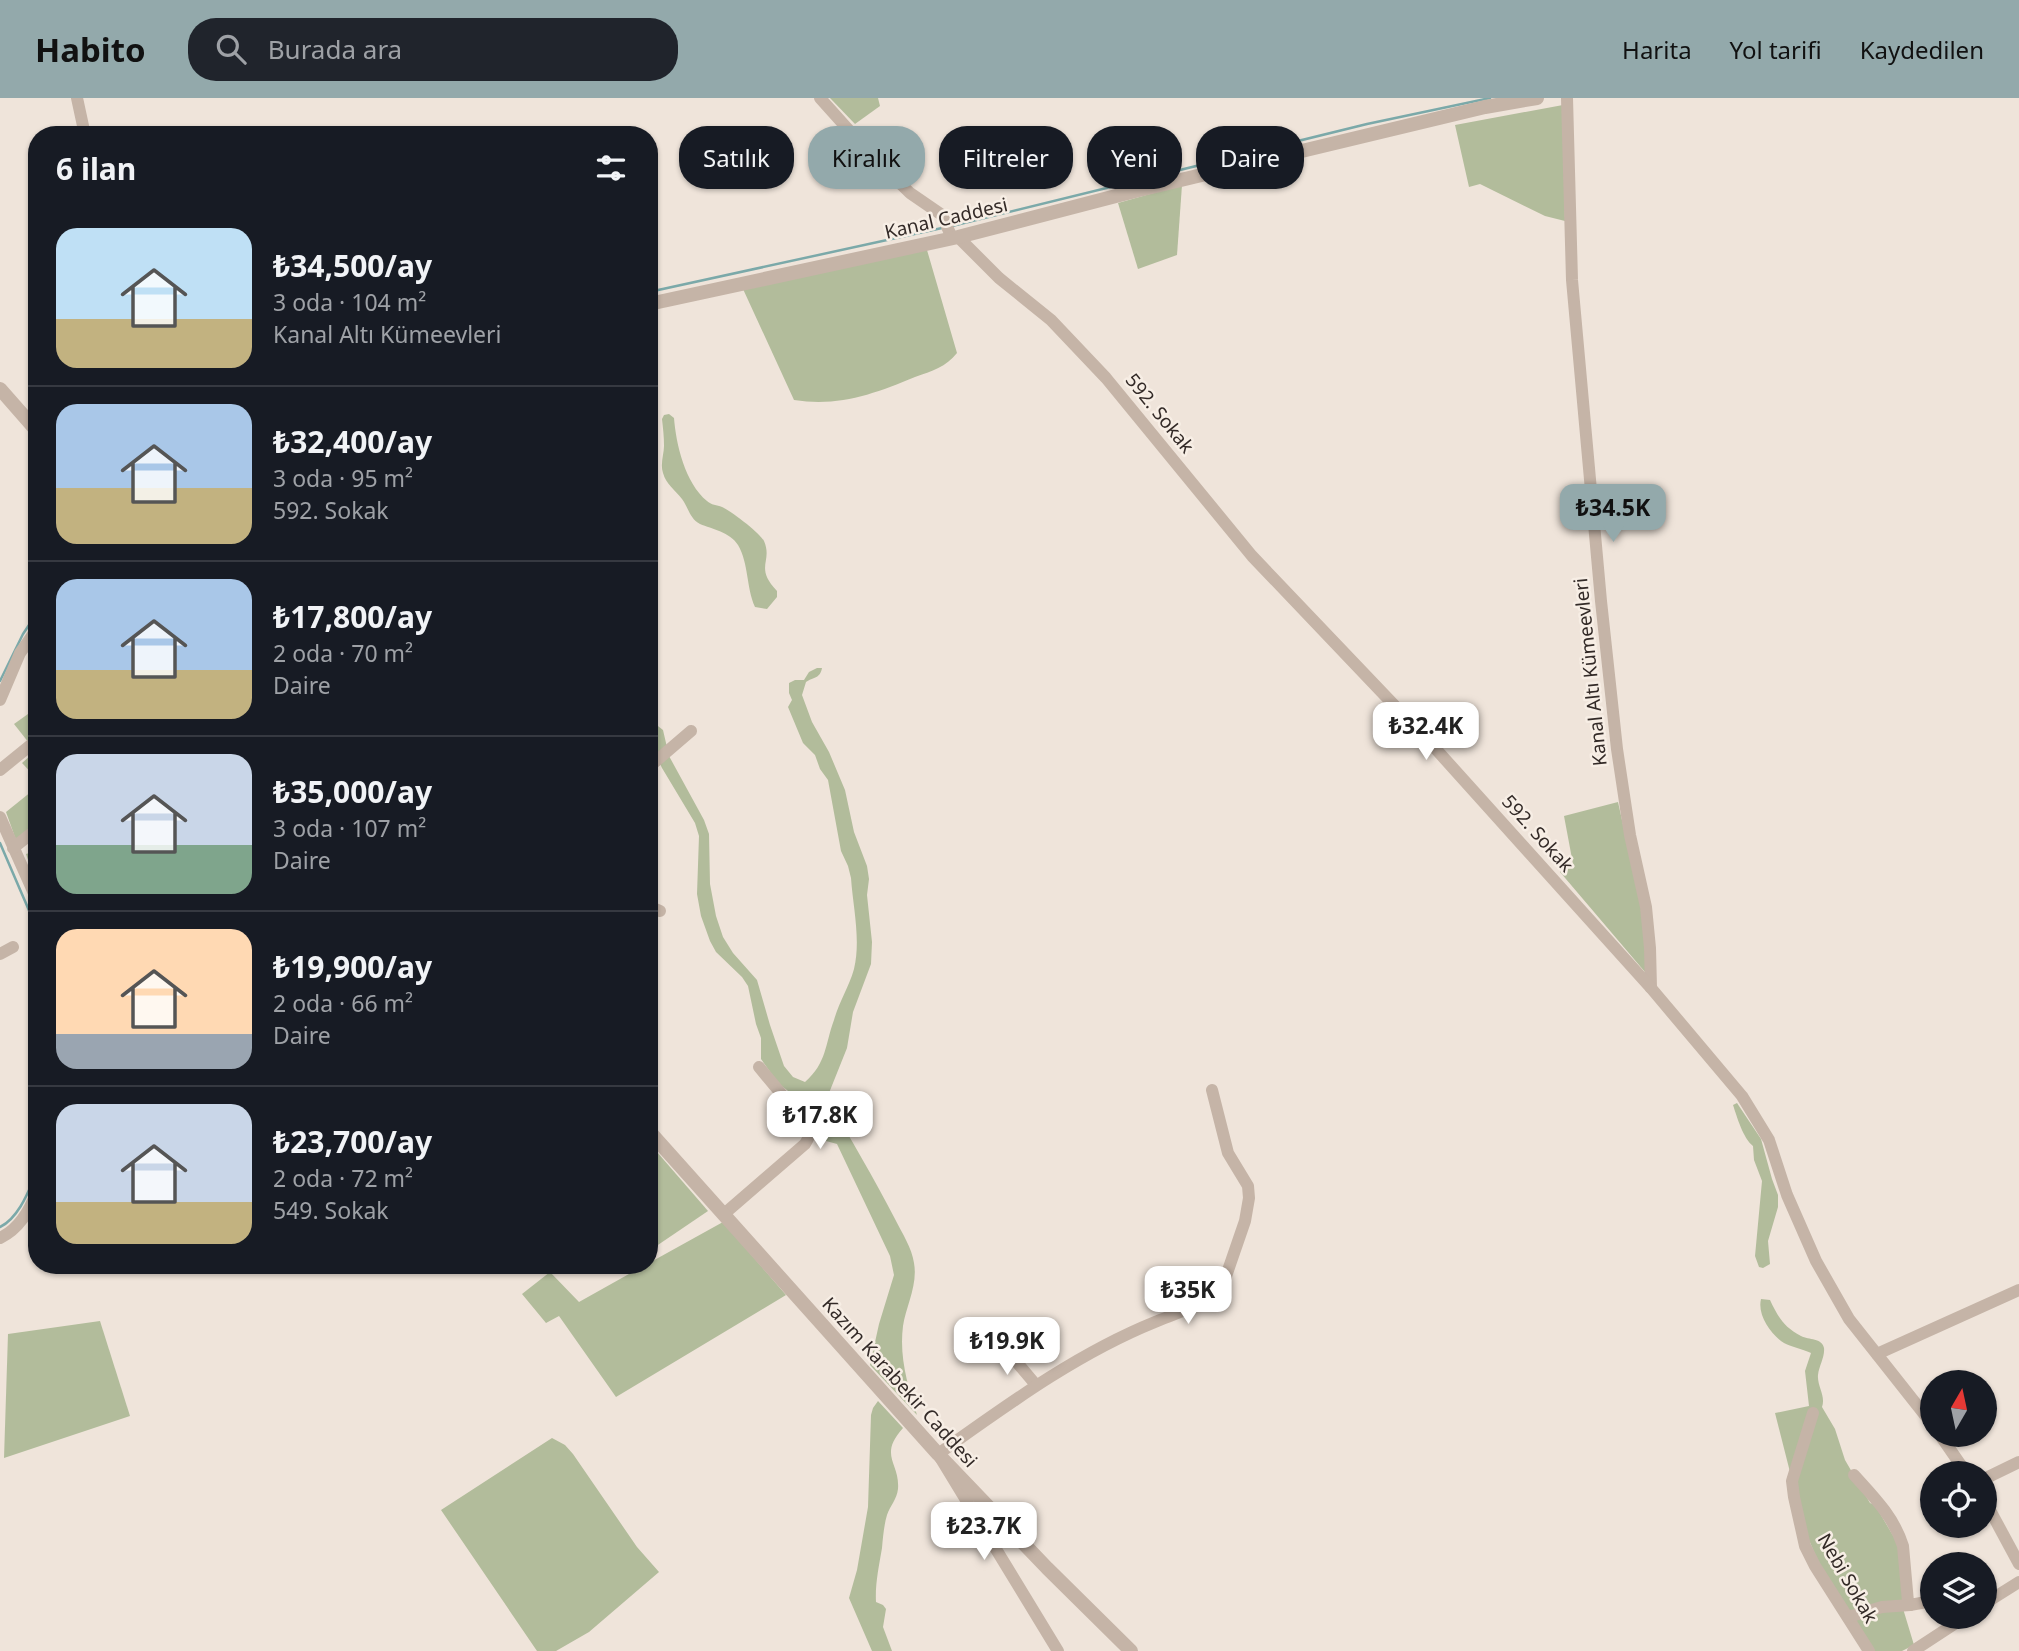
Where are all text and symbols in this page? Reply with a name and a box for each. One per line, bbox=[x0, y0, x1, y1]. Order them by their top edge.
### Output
search box bbox=[188, 18, 678, 81]
text: Habito bbox=[35, 27, 146, 72]
icon: search bbox=[212, 30, 250, 68]
text: Burada ara bbox=[268, 31, 402, 67]
text: Harita bbox=[1622, 33, 1692, 66]
text: Yol tarifi bbox=[1730, 33, 1822, 66]
text: Kaydedilen bbox=[1860, 33, 1984, 66]
chip: Satılık bbox=[679, 126, 794, 189]
chip: Kiralık bbox=[808, 126, 925, 189]
chip: Filtreler bbox=[939, 126, 1073, 189]
chip: Yeni bbox=[1087, 126, 1182, 189]
chip: Daire bbox=[1196, 126, 1304, 189]
text: 6 ilan bbox=[56, 148, 136, 189]
icon: filters bbox=[592, 149, 630, 187]
street label: Kanal Caddesi bbox=[882, 191, 1010, 245]
text: ₺34,500/ay bbox=[273, 245, 432, 286]
icon: home bbox=[112, 256, 196, 340]
text: 3 oda · 104 m² bbox=[273, 286, 426, 318]
text: Kanal Altı Kümeevleri bbox=[273, 318, 501, 350]
street label: 592. Sokak bbox=[1120, 368, 1200, 458]
text: ₺32,400/ay bbox=[273, 421, 432, 462]
icon: home bbox=[112, 432, 196, 516]
text: 3 oda · 95 m² bbox=[273, 462, 413, 494]
pin: ₺34.5K bbox=[1556, 484, 1670, 544]
text: ₺34.5K bbox=[1576, 491, 1650, 523]
text: 592. Sokak bbox=[273, 494, 389, 526]
street label: Kanal Altı Kümeevleri bbox=[1567, 577, 1613, 767]
text: ₺17,800/ay bbox=[273, 596, 432, 637]
icon: home bbox=[112, 607, 196, 691]
text: 2 oda · 70 m² bbox=[273, 637, 413, 669]
text: Daire bbox=[273, 669, 331, 701]
pin: ₺32.4K bbox=[1369, 702, 1483, 762]
text: ₺32.4K bbox=[1389, 709, 1463, 741]
text: ₺35,000/ay bbox=[273, 771, 432, 812]
icon: home bbox=[112, 782, 196, 866]
street label: 592. Sokak bbox=[1496, 789, 1580, 877]
text: 3 oda · 107 m² bbox=[273, 812, 426, 844]
text: Daire bbox=[273, 844, 331, 876]
text: ₺19,900/ay bbox=[273, 946, 432, 987]
icon: home bbox=[112, 957, 196, 1041]
text: 2 oda · 66 m² bbox=[273, 987, 413, 1019]
text: Daire bbox=[273, 1019, 331, 1051]
pin: ₺17.8K bbox=[763, 1091, 877, 1151]
text: ₺17.8K bbox=[783, 1098, 857, 1130]
text: ₺23,700/ay bbox=[273, 1121, 432, 1162]
icon: home bbox=[112, 1132, 196, 1216]
text: 2 oda · 72 m² bbox=[273, 1162, 413, 1194]
text: 549. Sokak bbox=[273, 1194, 389, 1226]
pin: ₺35K bbox=[1147, 1266, 1229, 1326]
text: ₺35K bbox=[1161, 1273, 1215, 1305]
street label: Kazım Karabekir Caddesi bbox=[817, 1291, 983, 1473]
pin: ₺19.9K bbox=[950, 1318, 1064, 1377]
text: ₺19.9K bbox=[970, 1324, 1044, 1356]
north arrow bbox=[1920, 1370, 1997, 1447]
map controls bbox=[1920, 1370, 1997, 1629]
button: locate bbox=[1920, 1461, 1997, 1538]
pin: ₺23.7K bbox=[927, 1502, 1041, 1562]
text: ₺23.7K bbox=[947, 1509, 1021, 1541]
street label: Nebi Sokak bbox=[1812, 1528, 1884, 1628]
button: layers bbox=[1920, 1552, 1997, 1629]

